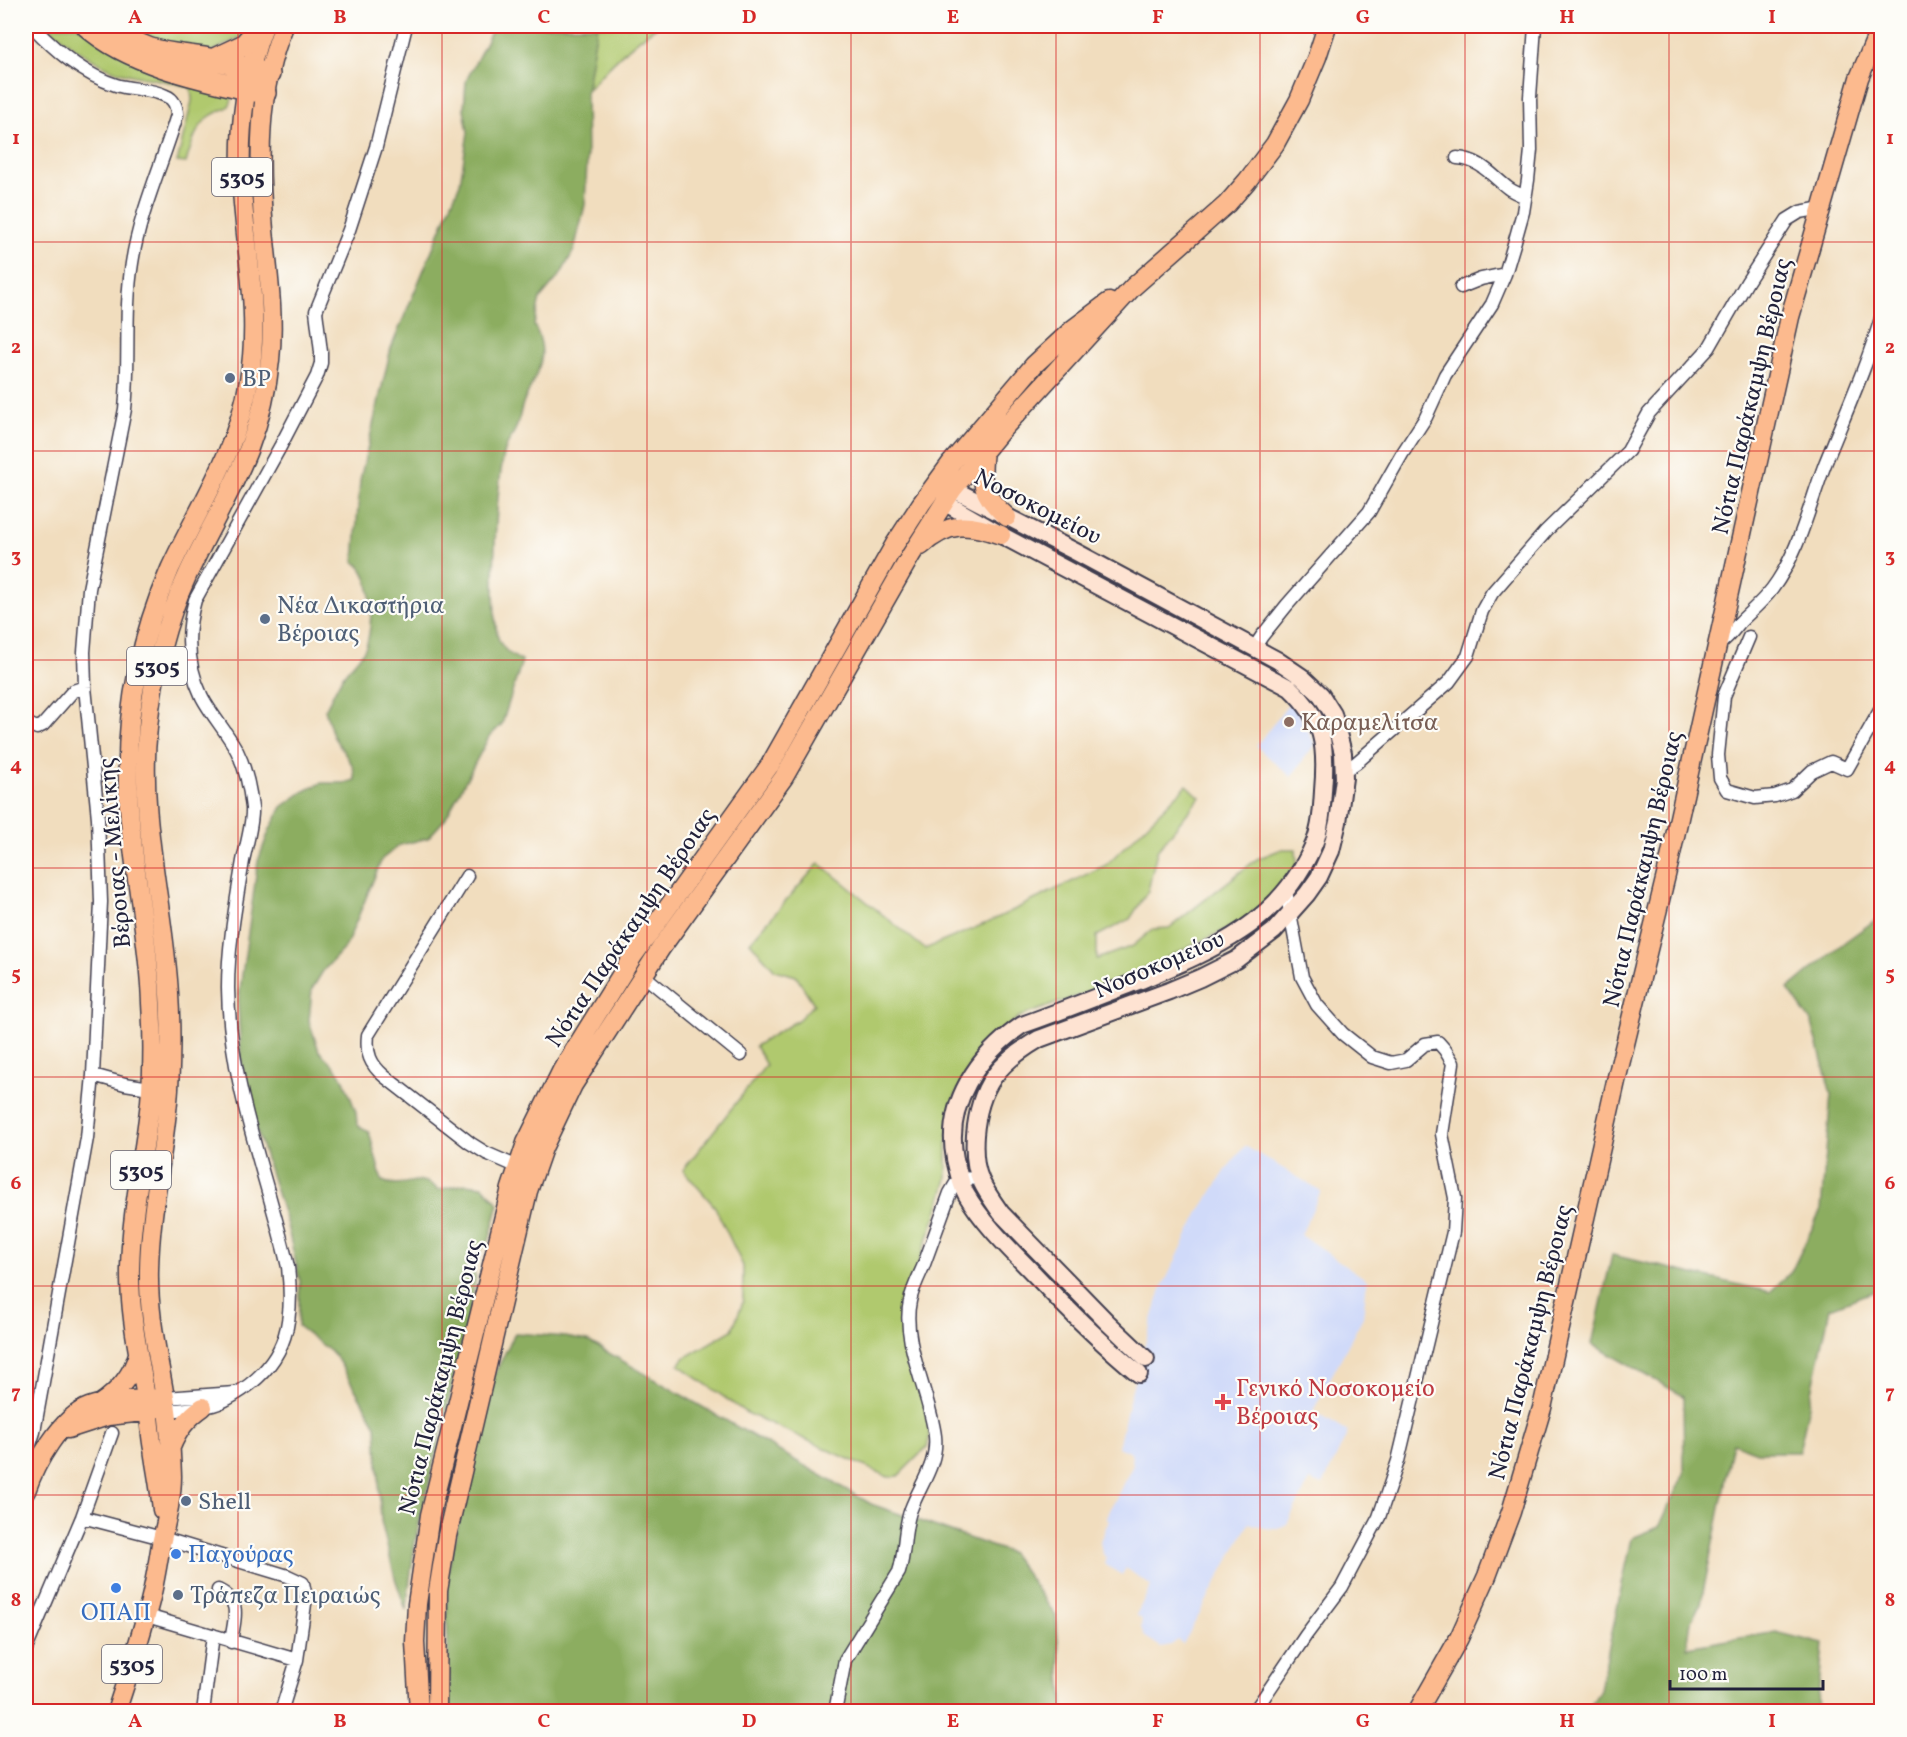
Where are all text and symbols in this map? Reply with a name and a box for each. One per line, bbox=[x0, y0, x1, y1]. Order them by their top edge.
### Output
text: A bbox=[128, 4, 142, 32]
text: B bbox=[333, 4, 347, 32]
text: C bbox=[538, 4, 551, 32]
text: D bbox=[742, 4, 756, 32]
text: E bbox=[947, 4, 959, 32]
text: F bbox=[1152, 4, 1164, 32]
text: G bbox=[1356, 4, 1370, 32]
text: H bbox=[1559, 4, 1575, 32]
text: I bbox=[1768, 4, 1776, 32]
text: 1 bbox=[12, 125, 20, 153]
text: 1 bbox=[1886, 125, 1894, 153]
road number: 5305 bbox=[212, 158, 272, 196]
street label: Νότια Παράκαμψη Βέροιας bbox=[1705, 255, 1801, 538]
text: 2 bbox=[11, 334, 21, 362]
text: 2 bbox=[1885, 334, 1895, 362]
place label: BP bbox=[242, 363, 271, 397]
marker: BP bbox=[223, 371, 237, 385]
street label: Νοσοκομείου bbox=[968, 461, 1107, 554]
text: 3 bbox=[11, 543, 21, 571]
text: 3 bbox=[1885, 543, 1895, 571]
place label: Νέα Δικαστήρια Βέροιας bbox=[277, 590, 444, 652]
marker: Νέα Δικαστήρια Βέροιας bbox=[258, 612, 272, 626]
road number: 5305 bbox=[127, 647, 187, 685]
place label: Καραμελίτσα bbox=[1301, 707, 1438, 741]
marker: Καραμελίτσα bbox=[1282, 715, 1296, 729]
street label: Νότια Παράκαμψη Βέροιας bbox=[1596, 728, 1692, 1011]
text: 4 bbox=[10, 752, 22, 780]
text: 4 bbox=[1884, 752, 1896, 780]
street label: Βέροιας - Μελίκης bbox=[91, 756, 141, 950]
street label: Νότια Παράκαμψη Βέροιας bbox=[538, 801, 725, 1055]
street label: Νοσοκομείου bbox=[1089, 923, 1230, 1009]
text: 5 bbox=[11, 961, 21, 989]
text: 5 bbox=[1885, 961, 1895, 989]
road number: 5305 bbox=[111, 1151, 171, 1189]
text: 6 bbox=[11, 1170, 22, 1198]
text: 6 bbox=[1885, 1170, 1896, 1198]
street label: Νότια Παράκαμψη Βέροιας bbox=[1481, 1201, 1583, 1484]
street label: Νότια Παράκαμψη Βέροιας bbox=[391, 1236, 493, 1519]
place label: Γενικό Νοσοκομείο Βέροιας bbox=[1236, 1373, 1435, 1435]
text: 7 bbox=[11, 1379, 21, 1407]
text: 7 bbox=[1885, 1379, 1895, 1407]
marker: Γενικό Νοσοκομείο Βέροιας bbox=[1214, 1393, 1232, 1411]
place label: Shell bbox=[198, 1486, 251, 1520]
marker: Shell bbox=[179, 1494, 193, 1508]
place label: Παγούρας bbox=[188, 1539, 293, 1573]
marker: Παγούρας bbox=[169, 1547, 183, 1561]
place label: Τράπεζα Πειραιώς bbox=[190, 1580, 381, 1614]
marker: ΟΠΑΠ bbox=[109, 1581, 123, 1595]
text: 8 bbox=[11, 1587, 21, 1615]
text: 8 bbox=[1885, 1587, 1895, 1615]
marker: Τράπεζα Πειραιώς bbox=[171, 1588, 185, 1602]
place label: ΟΠΑΠ bbox=[81, 1597, 151, 1631]
road number: 5305 bbox=[102, 1645, 162, 1683]
scale bar bbox=[1670, 1653, 1823, 1691]
text: 100 m bbox=[1679, 1663, 1728, 1688]
text: A bbox=[128, 1708, 142, 1736]
text: B bbox=[333, 1708, 347, 1736]
text: C bbox=[538, 1708, 551, 1736]
text: D bbox=[742, 1708, 756, 1736]
text: E bbox=[947, 1708, 959, 1736]
text: F bbox=[1152, 1708, 1164, 1736]
text: G bbox=[1356, 1708, 1370, 1736]
text: H bbox=[1559, 1708, 1575, 1736]
text: I bbox=[1768, 1708, 1776, 1736]

